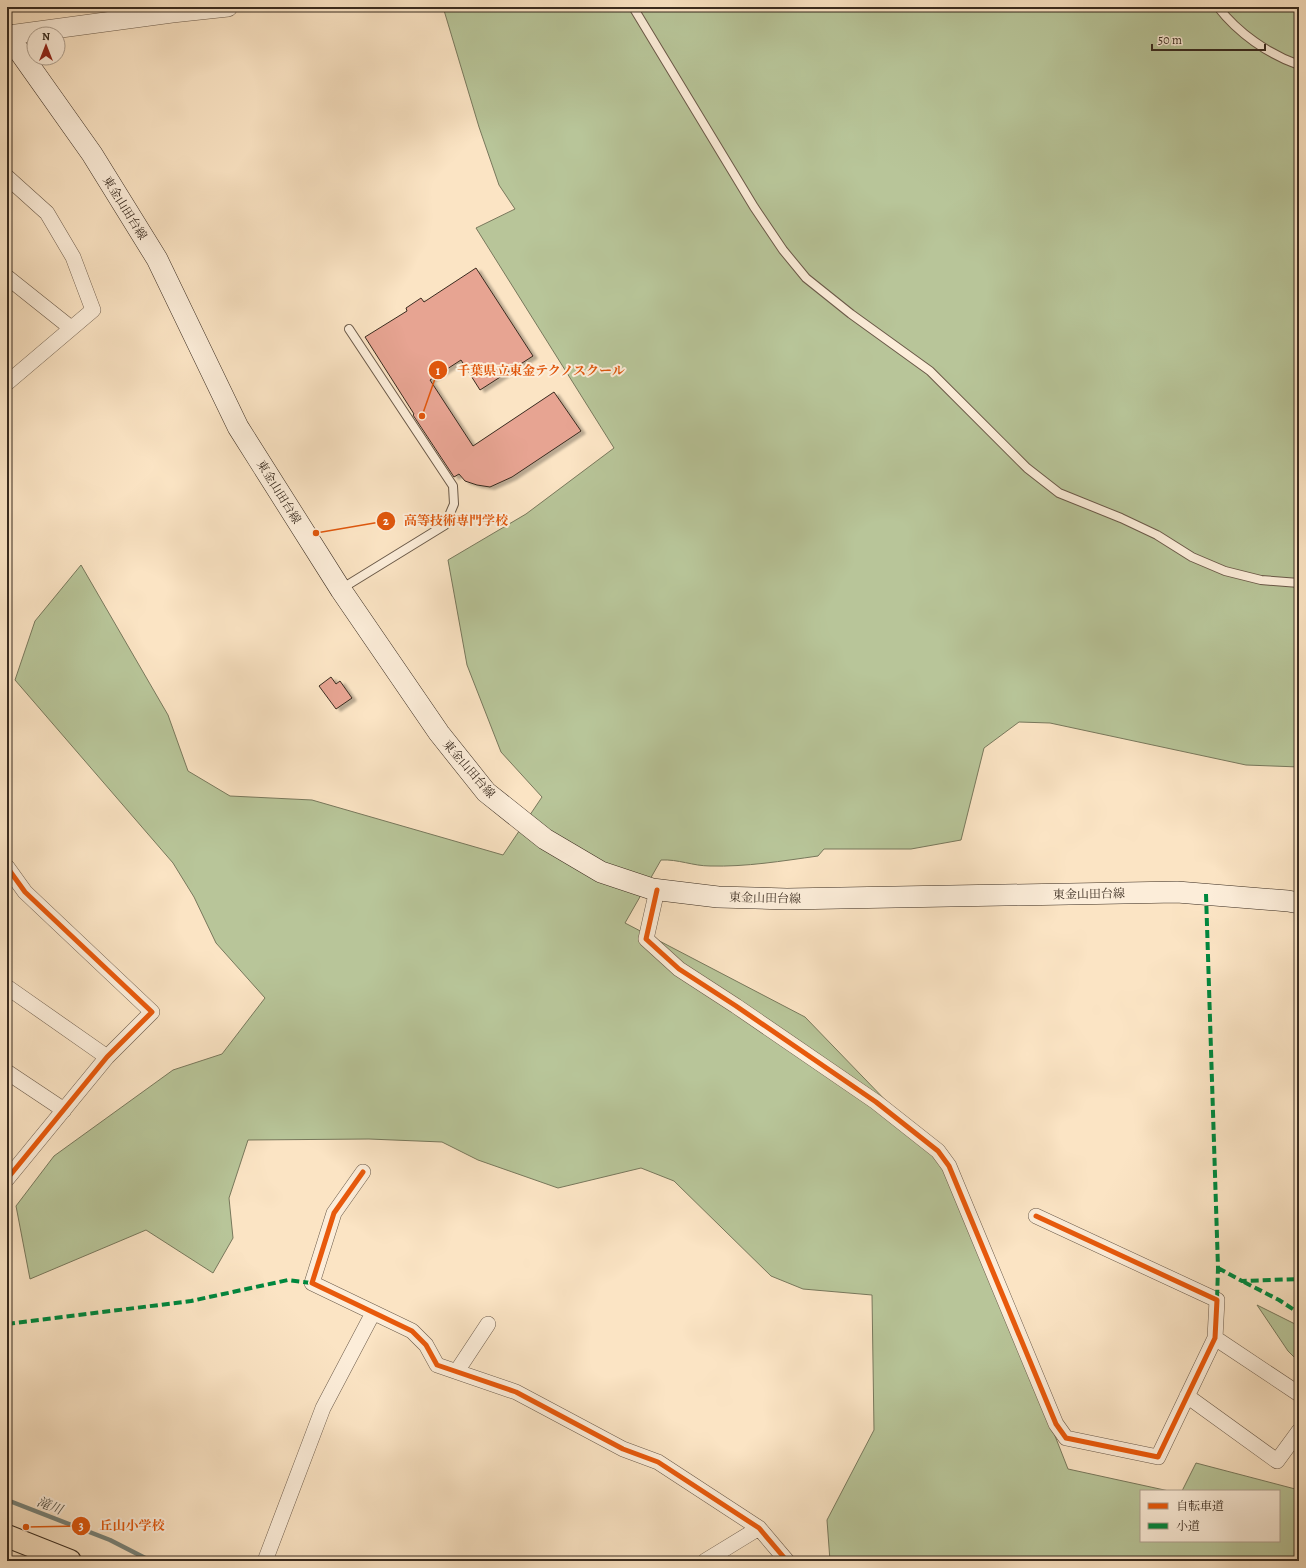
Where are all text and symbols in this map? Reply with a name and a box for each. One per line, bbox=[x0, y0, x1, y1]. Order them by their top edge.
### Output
north arrow bbox=[26, 26, 66, 66]
scale bar bbox=[1152, 26, 1265, 52]
text: N bbox=[42, 29, 50, 44]
text: 50 m bbox=[1158, 32, 1182, 48]
street label: 東金山田台線 bbox=[99, 173, 151, 243]
callout: 千葉県立東金テクノスクール bbox=[428, 358, 633, 383]
text: 千葉県立東金テクノスクール bbox=[457, 362, 625, 379]
text: 1 bbox=[436, 363, 441, 379]
street label: 東金山田台線 bbox=[253, 457, 305, 527]
callout: 高等技術専門学校 bbox=[376, 508, 516, 533]
text: 高等技術専門学校 bbox=[404, 512, 509, 529]
text: 2 bbox=[383, 513, 389, 529]
street label: 東金山田台線 bbox=[439, 737, 499, 801]
street label: 東金山田台線 bbox=[1053, 885, 1125, 903]
street label: 東金山田台線 bbox=[729, 889, 801, 907]
legend bbox=[1140, 1490, 1280, 1542]
water label: 滝川 bbox=[35, 1493, 67, 1519]
text: 自転車道 bbox=[1176, 1498, 1224, 1514]
callout: 丘山小学校 bbox=[71, 1513, 172, 1538]
text: 丘山小学校 bbox=[99, 1517, 165, 1534]
text: 3 bbox=[78, 1518, 84, 1534]
text: 小道 bbox=[1176, 1518, 1200, 1534]

